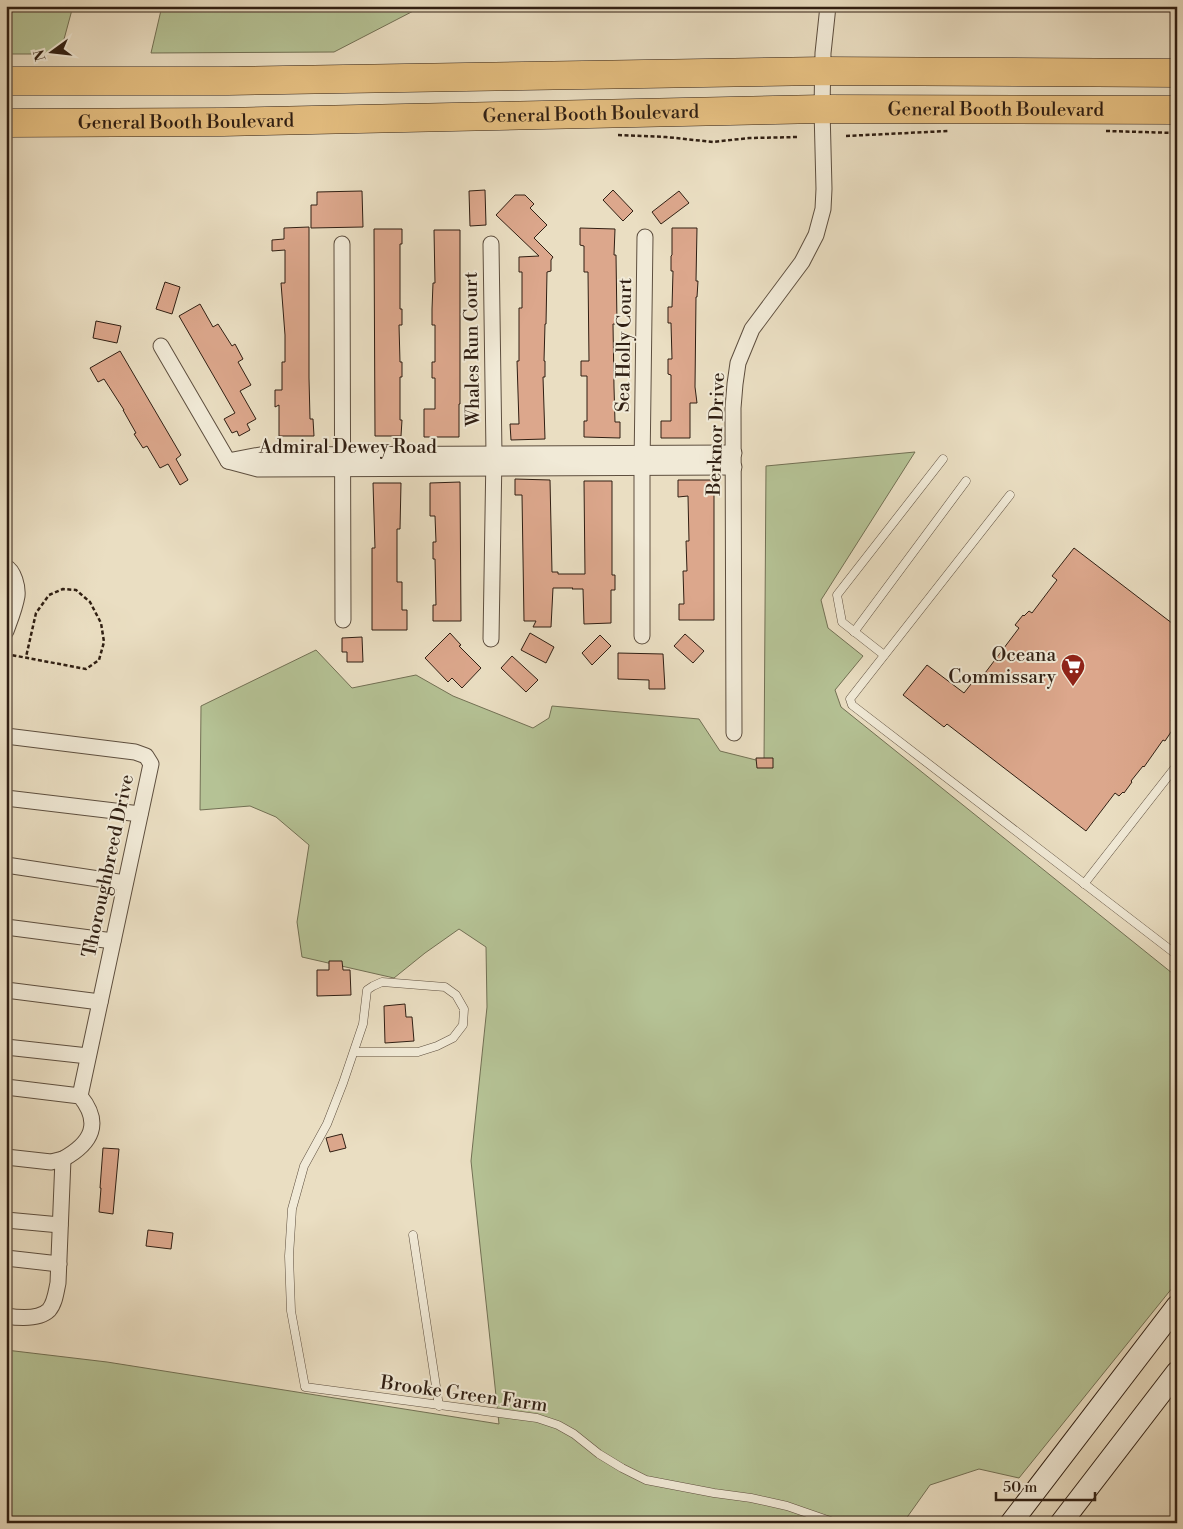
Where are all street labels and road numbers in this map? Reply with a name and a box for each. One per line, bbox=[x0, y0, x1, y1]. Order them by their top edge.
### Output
street label: General Booth Boulevard bbox=[888, 97, 1104, 122]
street label: General Booth Boulevard bbox=[482, 100, 700, 128]
street label: General Booth Boulevard bbox=[78, 108, 295, 135]
street label: Whales Run Court bbox=[459, 271, 485, 428]
street label: Sea Holly Court bbox=[611, 277, 637, 412]
street label: Berknor Drive bbox=[702, 372, 730, 497]
street label: Admiral Dewey Road bbox=[258, 435, 437, 459]
street label: Thoroughbreed Drive bbox=[77, 772, 139, 960]
street label: Brooke Green Farm bbox=[378, 1370, 549, 1418]

